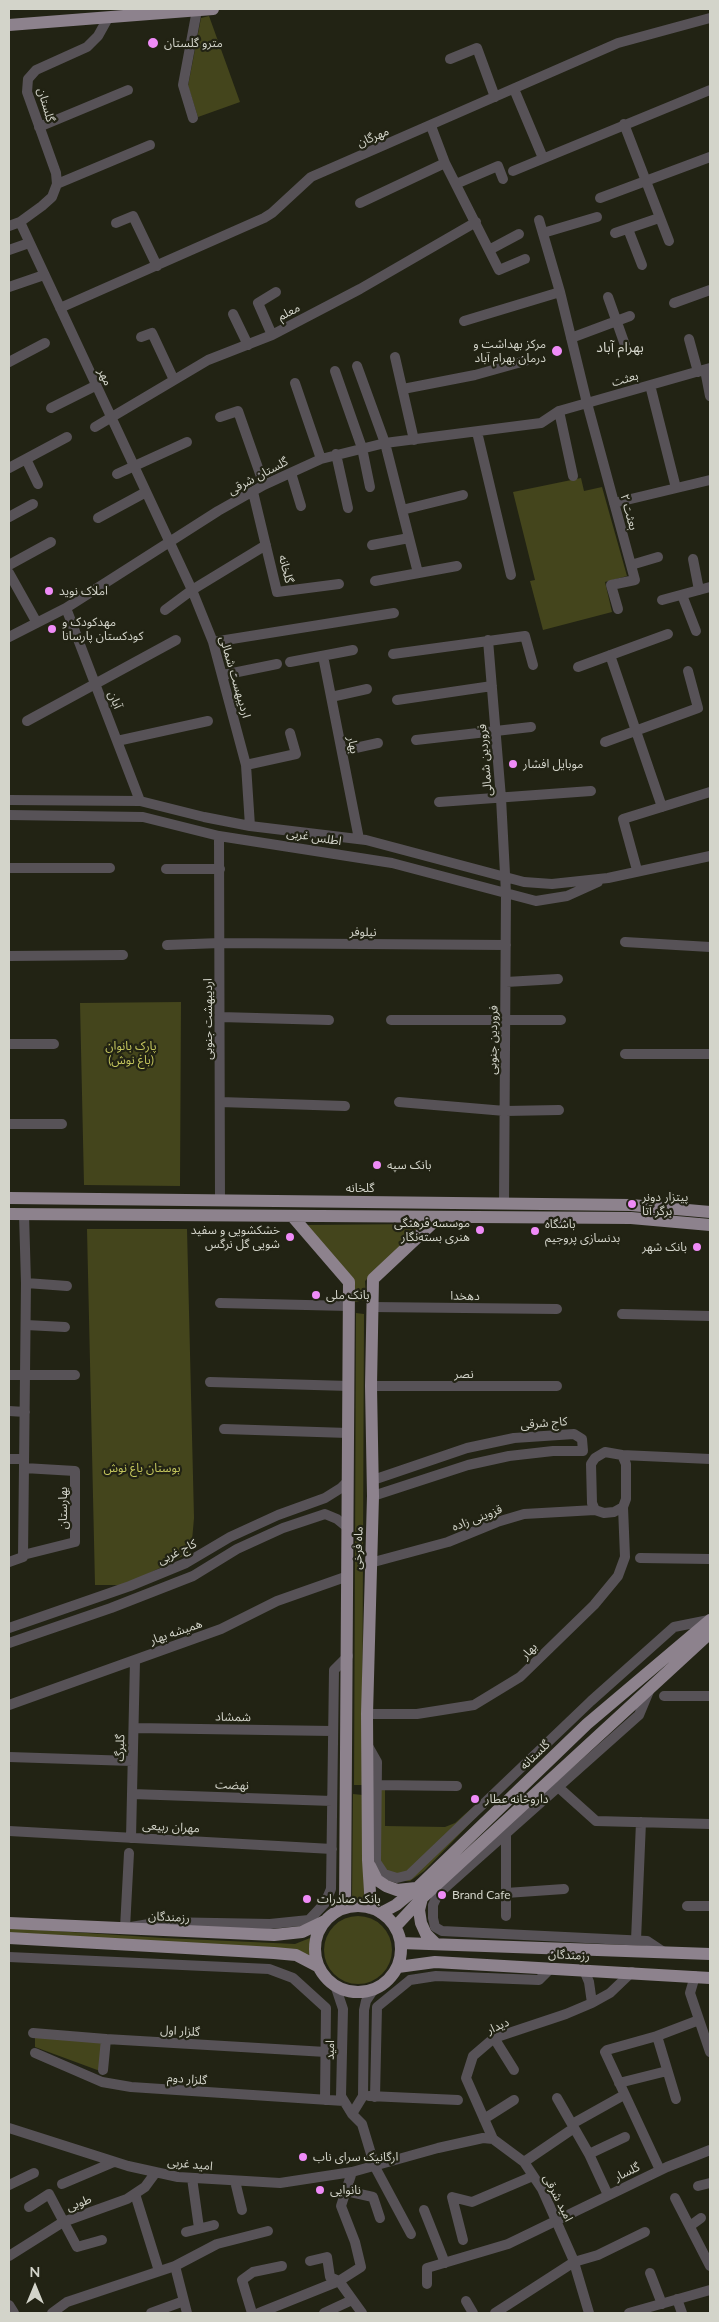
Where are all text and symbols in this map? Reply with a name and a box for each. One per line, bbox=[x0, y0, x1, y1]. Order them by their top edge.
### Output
marker: مترو گلستان bbox=[146, 36, 160, 50]
place label: مترو گلستان bbox=[164, 36, 223, 50]
street label: گلستان bbox=[34, 86, 58, 124]
street label: مهرگان bbox=[355, 124, 391, 150]
street label: معلم bbox=[276, 300, 302, 324]
place label: مرکز بهداشت و درمان بهرام آباد bbox=[473, 337, 546, 365]
district label: بهرام آباد bbox=[596, 339, 644, 355]
marker: مرکز بهداشت و درمان بهرام آباد bbox=[550, 344, 564, 358]
street label: مهر bbox=[95, 366, 115, 388]
street label: بعثت bbox=[610, 368, 640, 390]
street label: گلستان شرقی bbox=[225, 454, 291, 498]
street label: بعثت ۲ bbox=[617, 492, 641, 532]
street label: گلخانه bbox=[276, 553, 296, 585]
place label: املاک نوید bbox=[59, 584, 108, 598]
marker: املاک نوید bbox=[43, 585, 55, 597]
place label: مهدکودک و کودکستان پارسانا bbox=[62, 615, 143, 643]
marker: مهدکودک و کودکستان پارسانا bbox=[46, 623, 58, 635]
street label: اردیبهست شمالی bbox=[216, 634, 254, 720]
street label: آبان bbox=[105, 689, 125, 711]
street label: فروردین شمالی bbox=[475, 723, 495, 797]
street label: بهار bbox=[344, 735, 362, 755]
place label: موبایل افشار bbox=[523, 757, 583, 771]
marker: موبایل افشار bbox=[507, 758, 519, 770]
street label: اطلس غربی bbox=[286, 826, 342, 848]
street label: نیلوفر bbox=[349, 925, 377, 939]
street label: اردیبهشت جنوبی bbox=[201, 978, 215, 1060]
street label: فروردین جنوبی bbox=[485, 1005, 501, 1075]
park label: پارک بانوان (باغ نوش) bbox=[105, 1039, 157, 1067]
place label: بانک سپه bbox=[387, 1158, 431, 1172]
marker: بانک سپه bbox=[371, 1159, 383, 1171]
street label: گلخانه bbox=[346, 1181, 374, 1195]
place label: پیتزار دونر برگر آتا bbox=[642, 1190, 688, 1218]
marker: پیتزار دونر برگر آتا bbox=[626, 1198, 638, 1210]
place label: موسسه فرهنگی هنری بسته‌نگار bbox=[394, 1216, 470, 1244]
place label: باشگاه بدنسازی پروجیم bbox=[545, 1217, 620, 1245]
place label: خشکشویی و سفید شویی گل نرگس bbox=[191, 1223, 280, 1251]
marker: موسسه فرهنگی هنری بسته‌نگار bbox=[474, 1224, 486, 1236]
marker: باشگاه بدنسازی پروجیم bbox=[529, 1225, 541, 1237]
marker: خشکشویی و سفید شویی گل نرگس bbox=[284, 1231, 296, 1243]
place label: بانک شهر bbox=[642, 1240, 687, 1254]
marker: بانک شهر bbox=[691, 1241, 703, 1253]
place label: بانک ملی bbox=[326, 1288, 369, 1302]
marker: بانک ملی bbox=[310, 1289, 322, 1301]
street label: دهخدا bbox=[450, 1289, 480, 1303]
street label: نصر bbox=[454, 1367, 474, 1381]
street label: کاج شرقی bbox=[520, 1414, 568, 1432]
park label: بوستان باغ نوش bbox=[104, 1461, 180, 1475]
street label: بهارستان bbox=[56, 1487, 70, 1529]
street label: قزوینی زاده bbox=[450, 1502, 504, 1534]
street label: ماه فرخی bbox=[350, 1526, 366, 1570]
street label: کاج غربی bbox=[155, 1536, 199, 1568]
street label: همیشه بهار bbox=[148, 1616, 204, 1648]
street label: بهار bbox=[518, 1640, 540, 1662]
street label: شمشاد bbox=[215, 1709, 251, 1725]
street label: گلبرگ bbox=[112, 1734, 128, 1762]
street label: گلستانه bbox=[517, 1737, 553, 1773]
street label: نهضت bbox=[215, 1777, 249, 1793]
place label: داروخانه عطار bbox=[485, 1792, 548, 1806]
marker: داروخانه عطار bbox=[469, 1793, 481, 1805]
street label: مهران ربیعی bbox=[142, 1818, 200, 1836]
place label: Brand Cafe bbox=[452, 1888, 511, 1902]
marker: Brand Cafe bbox=[436, 1889, 448, 1901]
place label: بانک صادرات bbox=[317, 1892, 381, 1906]
marker: بانک صادرات bbox=[301, 1893, 313, 1905]
street label: رزمندگان bbox=[148, 1909, 190, 1925]
street label: رزمندگان bbox=[548, 1947, 590, 1963]
street label: دیدار bbox=[485, 2015, 511, 2037]
street label: گلزار اول bbox=[160, 2023, 200, 2039]
street label: امید bbox=[323, 2040, 337, 2060]
street label: گلزار دوم bbox=[166, 2070, 208, 2088]
place label: ارگانیک سرای ناب bbox=[313, 2150, 398, 2164]
marker: ارگانیک سرای ناب bbox=[297, 2151, 309, 2163]
street label: امید غربی bbox=[167, 2154, 213, 2174]
street label: گلسار bbox=[612, 2160, 642, 2184]
street label: امید شرقی bbox=[540, 2172, 576, 2224]
place label: نانوایی bbox=[330, 2183, 361, 2197]
marker: نانوایی bbox=[314, 2184, 326, 2196]
street label: طوبی bbox=[64, 2192, 94, 2214]
north arrow bbox=[10, 2262, 60, 2312]
text: N bbox=[30, 2263, 40, 2280]

